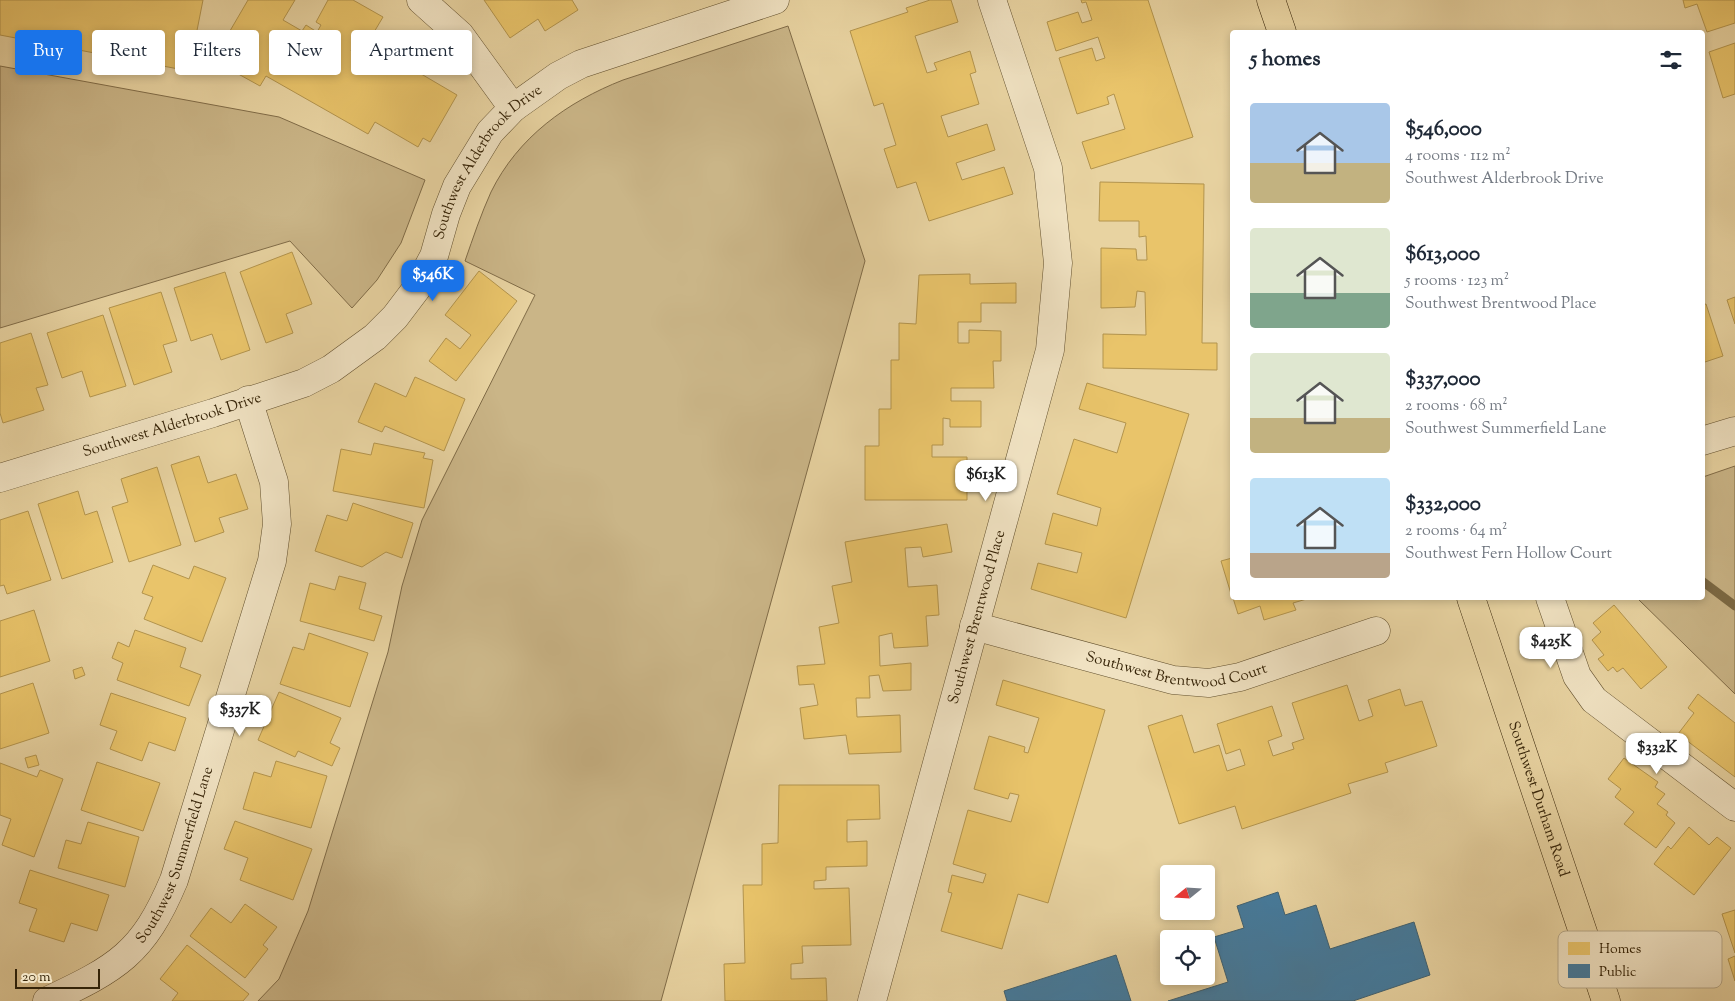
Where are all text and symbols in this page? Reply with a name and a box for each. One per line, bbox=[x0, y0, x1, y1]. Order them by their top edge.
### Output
chip: Buy bbox=[15, 30, 82, 75]
chip: Rent bbox=[92, 30, 165, 75]
chip: Filters bbox=[175, 30, 259, 75]
chip: New bbox=[269, 30, 341, 75]
chip: Apartment bbox=[351, 30, 472, 75]
text: 5 homes bbox=[1250, 45, 1320, 75]
icon: filters bbox=[1657, 46, 1685, 74]
street label: Southwest Alderbrook Drive bbox=[429, 80, 547, 242]
text: $546,000 bbox=[1405, 115, 1482, 145]
icon: home bbox=[1290, 123, 1350, 183]
text: 4 rooms · 112 m² bbox=[1405, 145, 1511, 168]
text: Southwest Alderbrook Drive bbox=[1405, 168, 1604, 191]
text: $613,000 bbox=[1405, 240, 1480, 270]
icon: home bbox=[1290, 248, 1350, 308]
pin: $546K bbox=[398, 260, 468, 302]
text: $546K bbox=[412, 264, 454, 287]
text: 5 rooms · 123 m² bbox=[1405, 270, 1509, 293]
text: Southwest Brentwood Place bbox=[1405, 293, 1596, 316]
text: $337,000 bbox=[1405, 365, 1481, 395]
icon: home bbox=[1290, 373, 1350, 433]
street label: Southwest Alderbrook Drive bbox=[80, 387, 264, 463]
text: 2 rooms · 68 m² bbox=[1405, 395, 1508, 418]
text: Southwest Summerfield Lane bbox=[1405, 418, 1606, 441]
pin: $613K bbox=[951, 460, 1021, 502]
text: $613K bbox=[966, 464, 1006, 487]
text: $332,000 bbox=[1405, 490, 1481, 520]
icon: home bbox=[1290, 498, 1350, 558]
text: 2 rooms · 64 m² bbox=[1405, 520, 1508, 543]
street label: Southwest Brentwood Place bbox=[943, 528, 1011, 707]
text: Southwest Fern Hollow Court bbox=[1405, 543, 1612, 566]
pin: $425K bbox=[1516, 626, 1586, 669]
text: $425K bbox=[1530, 631, 1572, 654]
street label: Southwest Brentwood Court bbox=[1083, 646, 1270, 693]
pin: $337K bbox=[205, 694, 275, 737]
text: $337K bbox=[219, 699, 261, 722]
street label: Southwest Durham Road bbox=[1503, 718, 1574, 880]
pin: $332K bbox=[1622, 732, 1692, 775]
text: $332K bbox=[1637, 737, 1677, 760]
street label: Southwest Summerfield Lane bbox=[131, 764, 219, 948]
north arrow bbox=[1160, 865, 1215, 920]
map controls bbox=[1160, 865, 1215, 985]
button: locate bbox=[1160, 930, 1215, 985]
legend bbox=[1558, 931, 1722, 988]
text: Homes bbox=[1599, 940, 1641, 960]
text: Public bbox=[1599, 963, 1636, 983]
scale bar bbox=[15, 966, 100, 989]
text: 20 m bbox=[22, 968, 51, 988]

